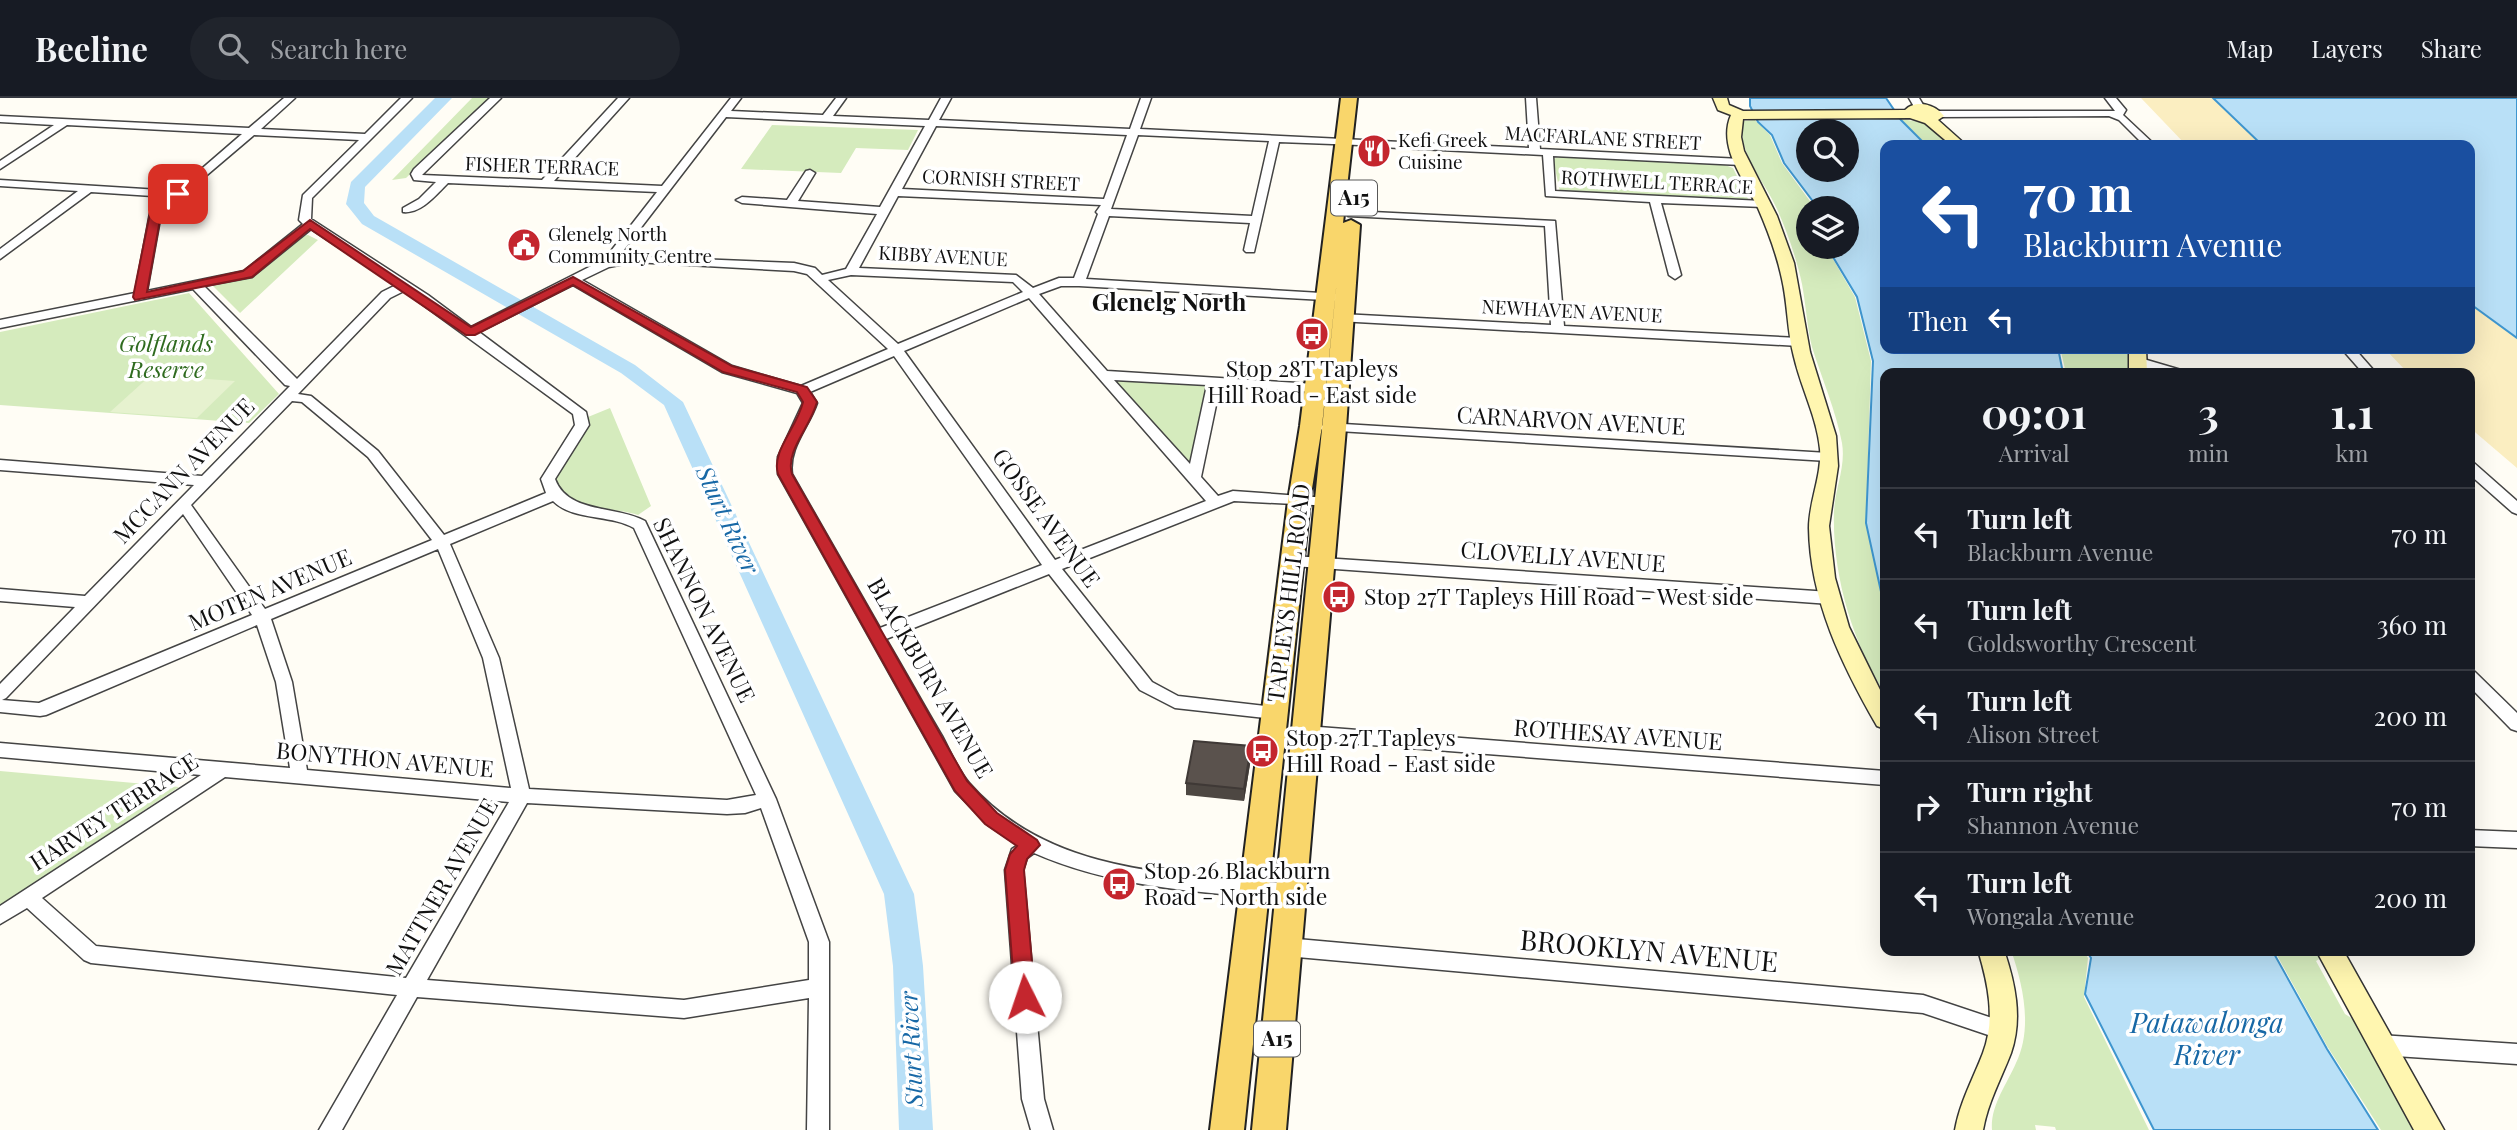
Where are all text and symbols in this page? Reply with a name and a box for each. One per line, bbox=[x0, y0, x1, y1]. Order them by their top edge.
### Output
search box bbox=[190, 17, 680, 80]
text: Beeline bbox=[35, 26, 148, 70]
icon: search bbox=[214, 29, 252, 67]
text: Search here bbox=[270, 31, 407, 66]
text: Map bbox=[2227, 32, 2273, 64]
text: Layers bbox=[2311, 32, 2383, 64]
text: Share bbox=[2421, 32, 2482, 64]
street label: MACFARLANE STREET bbox=[1504, 119, 1702, 155]
map controls bbox=[1796, 119, 1859, 259]
button: search bbox=[1796, 119, 1859, 182]
place label: Kefi Greek Cuisine bbox=[1398, 126, 1488, 174]
restaurant icon: Kefi Greek Cuisine bbox=[1355, 132, 1393, 170]
street label: FISHER TERRACE bbox=[465, 149, 620, 181]
text: 70 m bbox=[2023, 159, 2133, 224]
street label: CORNISH STREET bbox=[922, 162, 1081, 196]
street label: ROTHWELL TERRACE bbox=[1560, 163, 1754, 199]
pin bbox=[148, 164, 208, 224]
icon: left bbox=[1908, 168, 1999, 259]
icon: arrive bbox=[159, 175, 197, 213]
road number: A15 bbox=[1331, 180, 1377, 216]
button: layers bbox=[1796, 196, 1859, 259]
place label: Glenelg North Community Centre bbox=[548, 220, 712, 268]
text: Blackburn Avenue bbox=[2023, 222, 2282, 265]
public building icon: Glenelg North Community Centre bbox=[505, 226, 543, 264]
street label: KIBBY AVENUE bbox=[878, 239, 1008, 271]
district label: Glenelg North bbox=[1092, 285, 1247, 317]
street label: NEWHAVEN AVENUE bbox=[1481, 292, 1663, 328]
icon: left bbox=[1982, 301, 2020, 339]
text: Then bbox=[1908, 303, 1968, 338]
bus stop icon: Stop 28T Tapleys Hill Road - East side bbox=[1293, 315, 1331, 353]
park label: Golflands Reserve bbox=[119, 327, 213, 384]
place label: Stop 28T Tapleys Hill Road - East side bbox=[1207, 352, 1417, 409]
text: 09:01 bbox=[1981, 384, 2087, 440]
text: 3 bbox=[2198, 384, 2219, 440]
text: 1.1 bbox=[2330, 384, 2374, 440]
street label: MCCANN AVENUE bbox=[106, 391, 260, 549]
street label: CARNARVON AVENUE bbox=[1456, 398, 1686, 441]
text: Arrival bbox=[1999, 437, 2069, 468]
text: min bbox=[2188, 437, 2229, 468]
text: km bbox=[2335, 437, 2369, 468]
street label: GOSSE AVENUE bbox=[986, 441, 1108, 593]
water label: Sturt River bbox=[689, 459, 768, 579]
street label: TAPLEYS HILL ROAD bbox=[1259, 482, 1316, 704]
text: Turn left bbox=[1967, 501, 2072, 536]
street label: SHANNON AVENUE bbox=[647, 512, 764, 707]
icon: left bbox=[1908, 515, 1946, 553]
text: 70 m bbox=[2391, 516, 2447, 551]
street label: CLOVELLY AVENUE bbox=[1459, 533, 1667, 578]
text: Blackburn Avenue bbox=[1967, 536, 2153, 567]
street label: MOTEN AVENUE bbox=[183, 540, 356, 637]
street label: BLACKBURN AVENUE bbox=[861, 571, 1001, 783]
bus stop icon: Stop 27T Tapleys Hill Road - West side bbox=[1320, 578, 1358, 616]
place label: Stop 27T Tapleys Hill Road - West side bbox=[1364, 580, 1754, 611]
text: Turn left bbox=[1967, 592, 2072, 627]
icon: left bbox=[1908, 606, 1946, 644]
text: 360 m bbox=[2377, 607, 2447, 642]
text: Goldsworthy Crescent bbox=[1967, 627, 2196, 658]
text: Turn left bbox=[1967, 683, 2072, 718]
icon: left bbox=[1908, 697, 1946, 735]
text: 200 m bbox=[2374, 698, 2447, 733]
street label: ROTHESAY AVENUE bbox=[1513, 711, 1723, 756]
text: Alison Street bbox=[1967, 718, 2099, 749]
place label: Stop 27T Tapleys Hill Road - East side bbox=[1286, 721, 1496, 778]
bus stop icon: Stop 27T Tapleys Hill Road - East side bbox=[1243, 732, 1281, 770]
street label: BONYTHON AVENUE bbox=[275, 734, 495, 783]
street label: HARVEY TERRACE bbox=[23, 745, 203, 877]
text: Turn right bbox=[1967, 774, 2093, 809]
icon: right bbox=[1908, 788, 1946, 826]
text: 70 m bbox=[2391, 789, 2447, 824]
street label: MATTNER AVENUE bbox=[377, 792, 504, 980]
text: Shannon Avenue bbox=[1967, 809, 2139, 840]
place label: Stop 26 Blackburn Road - North side bbox=[1144, 854, 1331, 911]
bus stop icon: Stop 26 Blackburn Road - North side bbox=[1100, 865, 1138, 903]
text: Turn left bbox=[1967, 865, 2072, 900]
icon: left bbox=[1908, 879, 1946, 917]
text: 200 m bbox=[2374, 880, 2447, 915]
text: Wongala Avenue bbox=[1967, 900, 2134, 931]
street label: BROOKLYN AVENUE bbox=[1519, 920, 1780, 979]
position arrow bbox=[988, 960, 1062, 1034]
water label: Sturt River bbox=[891, 990, 929, 1109]
water label: Patawalonga River bbox=[2129, 1003, 2284, 1072]
road number: A15 bbox=[1254, 1021, 1300, 1056]

